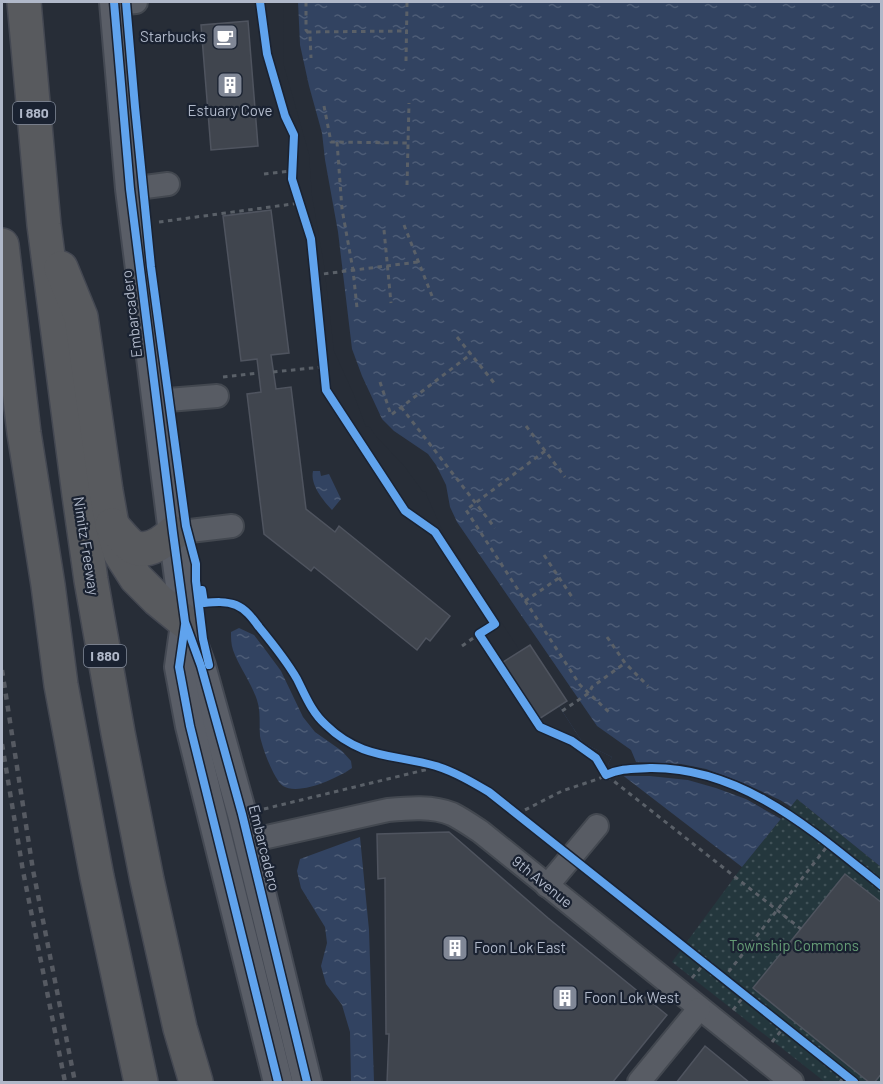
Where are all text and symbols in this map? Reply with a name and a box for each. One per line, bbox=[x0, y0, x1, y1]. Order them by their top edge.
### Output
cafe icon: Starbucks bbox=[210, 22, 240, 52]
place label: Starbucks bbox=[140, 27, 206, 45]
building icon: Estuary Cove bbox=[215, 70, 245, 100]
place label: Estuary Cove bbox=[187, 101, 273, 119]
road number: I 880 bbox=[13, 102, 55, 124]
street label: Embarcadero bbox=[117, 269, 145, 359]
street label: Nimitz Freeway bbox=[70, 495, 104, 597]
road number: I 880 bbox=[84, 645, 126, 667]
street label: Embarcadero bbox=[246, 803, 284, 893]
street label: 9th Avenue bbox=[509, 852, 576, 911]
building icon: Foon Lok East bbox=[440, 933, 470, 963]
park label: Township Commons bbox=[729, 936, 859, 954]
place label: Foon Lok East bbox=[474, 938, 566, 956]
building icon: Foon Lok West bbox=[550, 983, 580, 1013]
place label: Foon Lok West bbox=[584, 988, 680, 1006]

